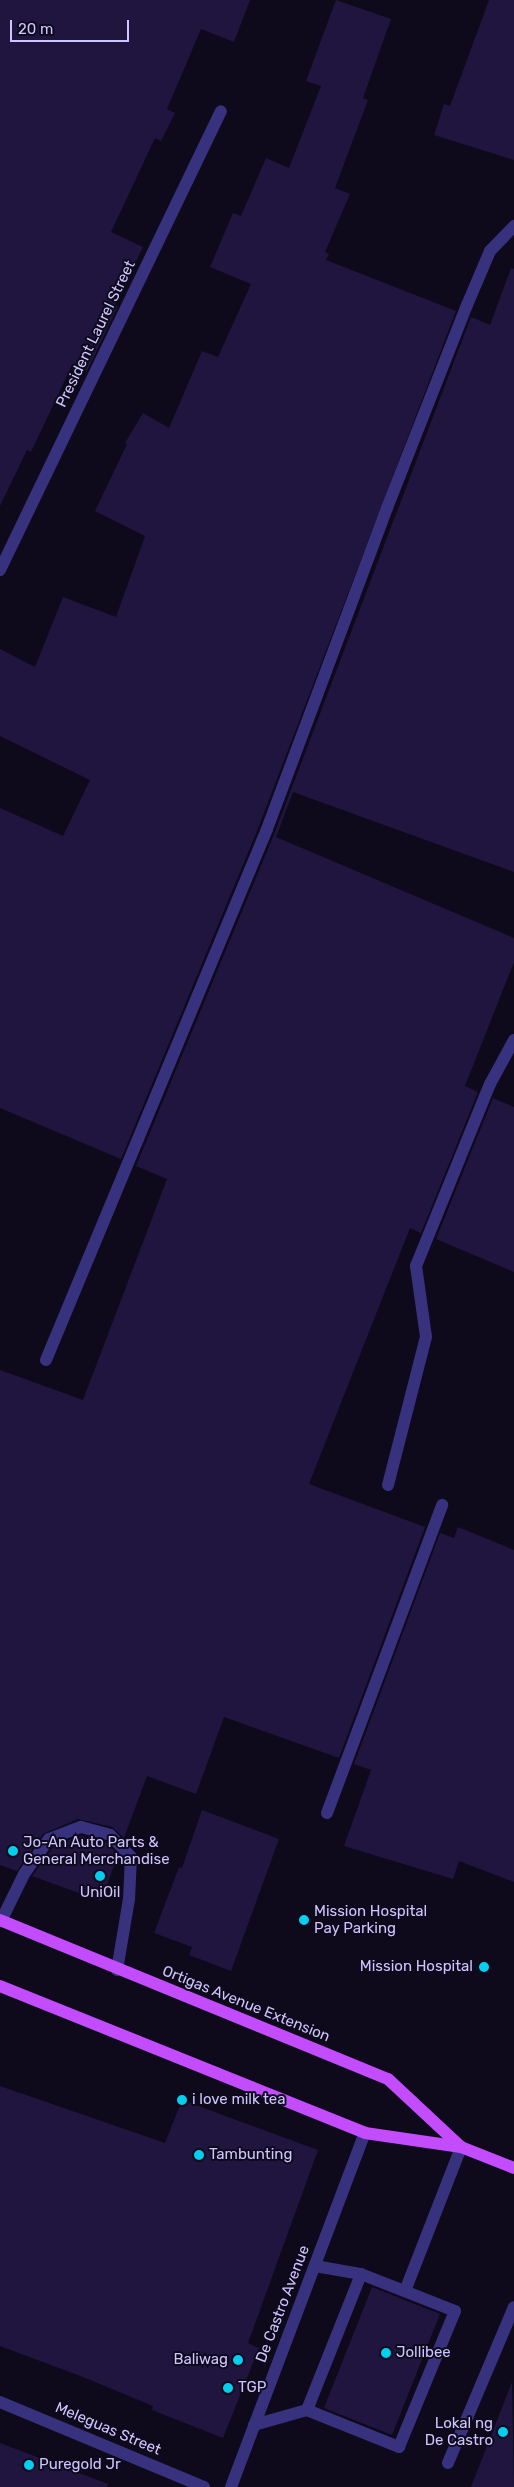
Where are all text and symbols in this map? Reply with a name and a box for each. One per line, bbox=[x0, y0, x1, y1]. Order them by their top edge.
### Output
scale bar bbox=[12, 10, 131, 42]
text: 20 m bbox=[18, 20, 53, 38]
street label: President Laurel Street bbox=[53, 258, 139, 410]
place label: Jo-An Auto Parts & General Merchandise bbox=[23, 1833, 170, 1868]
marker: Jo-An Auto Parts & General Merchandise bbox=[7, 1845, 19, 1857]
marker: UniOil bbox=[94, 1870, 106, 1882]
place label: UniOil bbox=[80, 1884, 120, 1902]
place label: Mission Hospital Pay Parking bbox=[314, 1902, 427, 1937]
marker: Mission Hospital Pay Parking bbox=[298, 1914, 310, 1926]
place label: Mission Hospital bbox=[360, 1958, 473, 1976]
marker: Mission Hospital bbox=[477, 1960, 491, 1974]
street label: Ortigas Avenue Extension bbox=[159, 1962, 333, 2046]
place label: i love milk tea bbox=[192, 2091, 286, 2109]
marker: i love milk tea bbox=[176, 2094, 188, 2106]
place label: Tambunting bbox=[209, 2146, 292, 2164]
marker: Tambunting bbox=[193, 2149, 205, 2161]
street label: De Castro Avenue bbox=[252, 2243, 314, 2365]
place label: Jollibee bbox=[396, 2344, 451, 2362]
marker: Jollibee bbox=[380, 2347, 392, 2359]
place label: Baliwag bbox=[173, 2351, 228, 2369]
marker: Baliwag bbox=[232, 2354, 244, 2366]
place label: TGP bbox=[238, 2379, 266, 2397]
marker: TGP bbox=[222, 2382, 234, 2394]
street label: Meleguas Street bbox=[52, 2399, 164, 2459]
place label: Lokal ng De Castro bbox=[425, 2414, 493, 2449]
marker: Lokal ng De Castro bbox=[497, 2426, 509, 2438]
place label: Puregold Jr bbox=[39, 2456, 121, 2474]
marker: Puregold Jr bbox=[23, 2459, 35, 2471]

